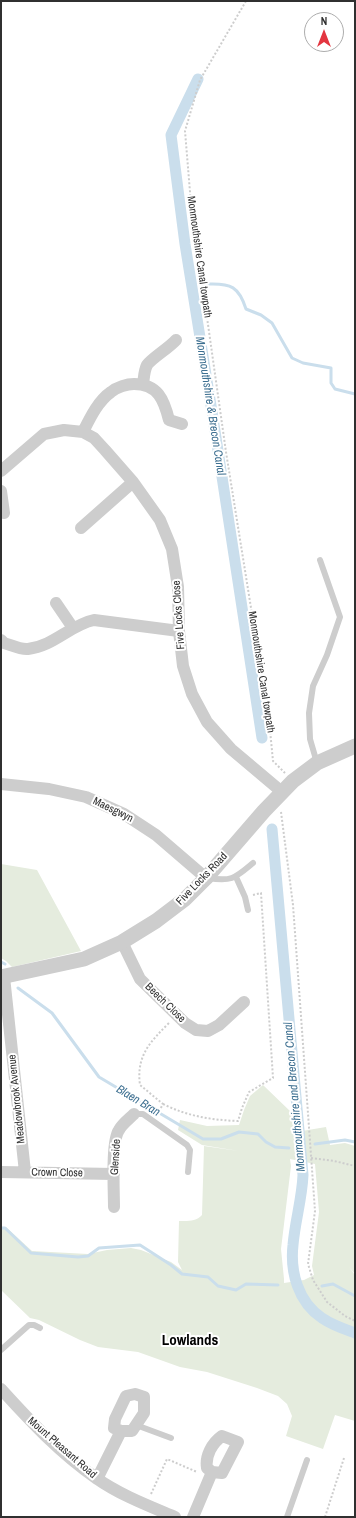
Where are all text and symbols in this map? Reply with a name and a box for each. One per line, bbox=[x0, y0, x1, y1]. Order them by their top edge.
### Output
north arrow bbox=[304, 12, 344, 52]
text: N bbox=[321, 14, 327, 28]
street label: Monmouthshire Canal towpath bbox=[184, 195, 214, 319]
water label: Monmouthshire & Brecon Canal bbox=[192, 336, 228, 476]
street label: Five Locks Close bbox=[170, 580, 188, 650]
street label: Monmouthshire Canal towpath bbox=[245, 610, 277, 734]
street label: Maesgwyn bbox=[91, 795, 135, 825]
street label: Five Locks Road bbox=[174, 850, 230, 908]
street label: Beech Close bbox=[142, 980, 188, 1026]
water label: Monmouthshire and Brecon Canal bbox=[281, 1022, 309, 1172]
street label: Meadowbrook Avenue bbox=[6, 1054, 28, 1144]
water label: Blaen Bran bbox=[113, 1082, 163, 1120]
street label: Glenside bbox=[108, 1139, 124, 1175]
street label: Crown Close bbox=[31, 1166, 83, 1180]
district label: Lowlands bbox=[162, 1332, 218, 1350]
street label: Mount Pleasant Road bbox=[25, 1415, 99, 1481]

